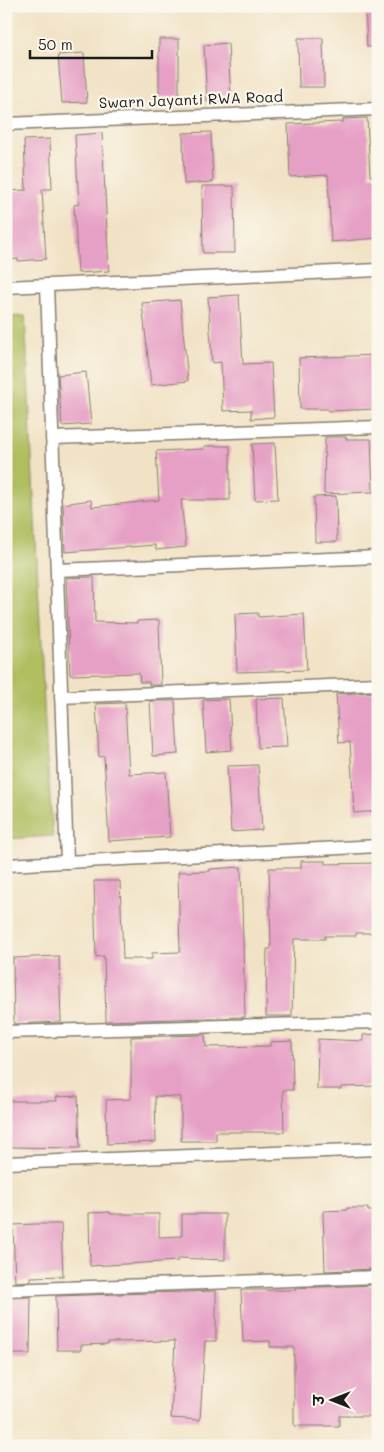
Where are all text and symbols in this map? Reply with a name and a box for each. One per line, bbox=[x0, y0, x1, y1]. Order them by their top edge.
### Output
scale bar bbox=[30, 28, 152, 60]
text: 50 m bbox=[38, 34, 73, 54]
street label: Swarn Jayanti RWA Road bbox=[98, 86, 283, 112]
north arrow bbox=[306, 1374, 356, 1424]
text: उ bbox=[309, 1394, 328, 1407]

